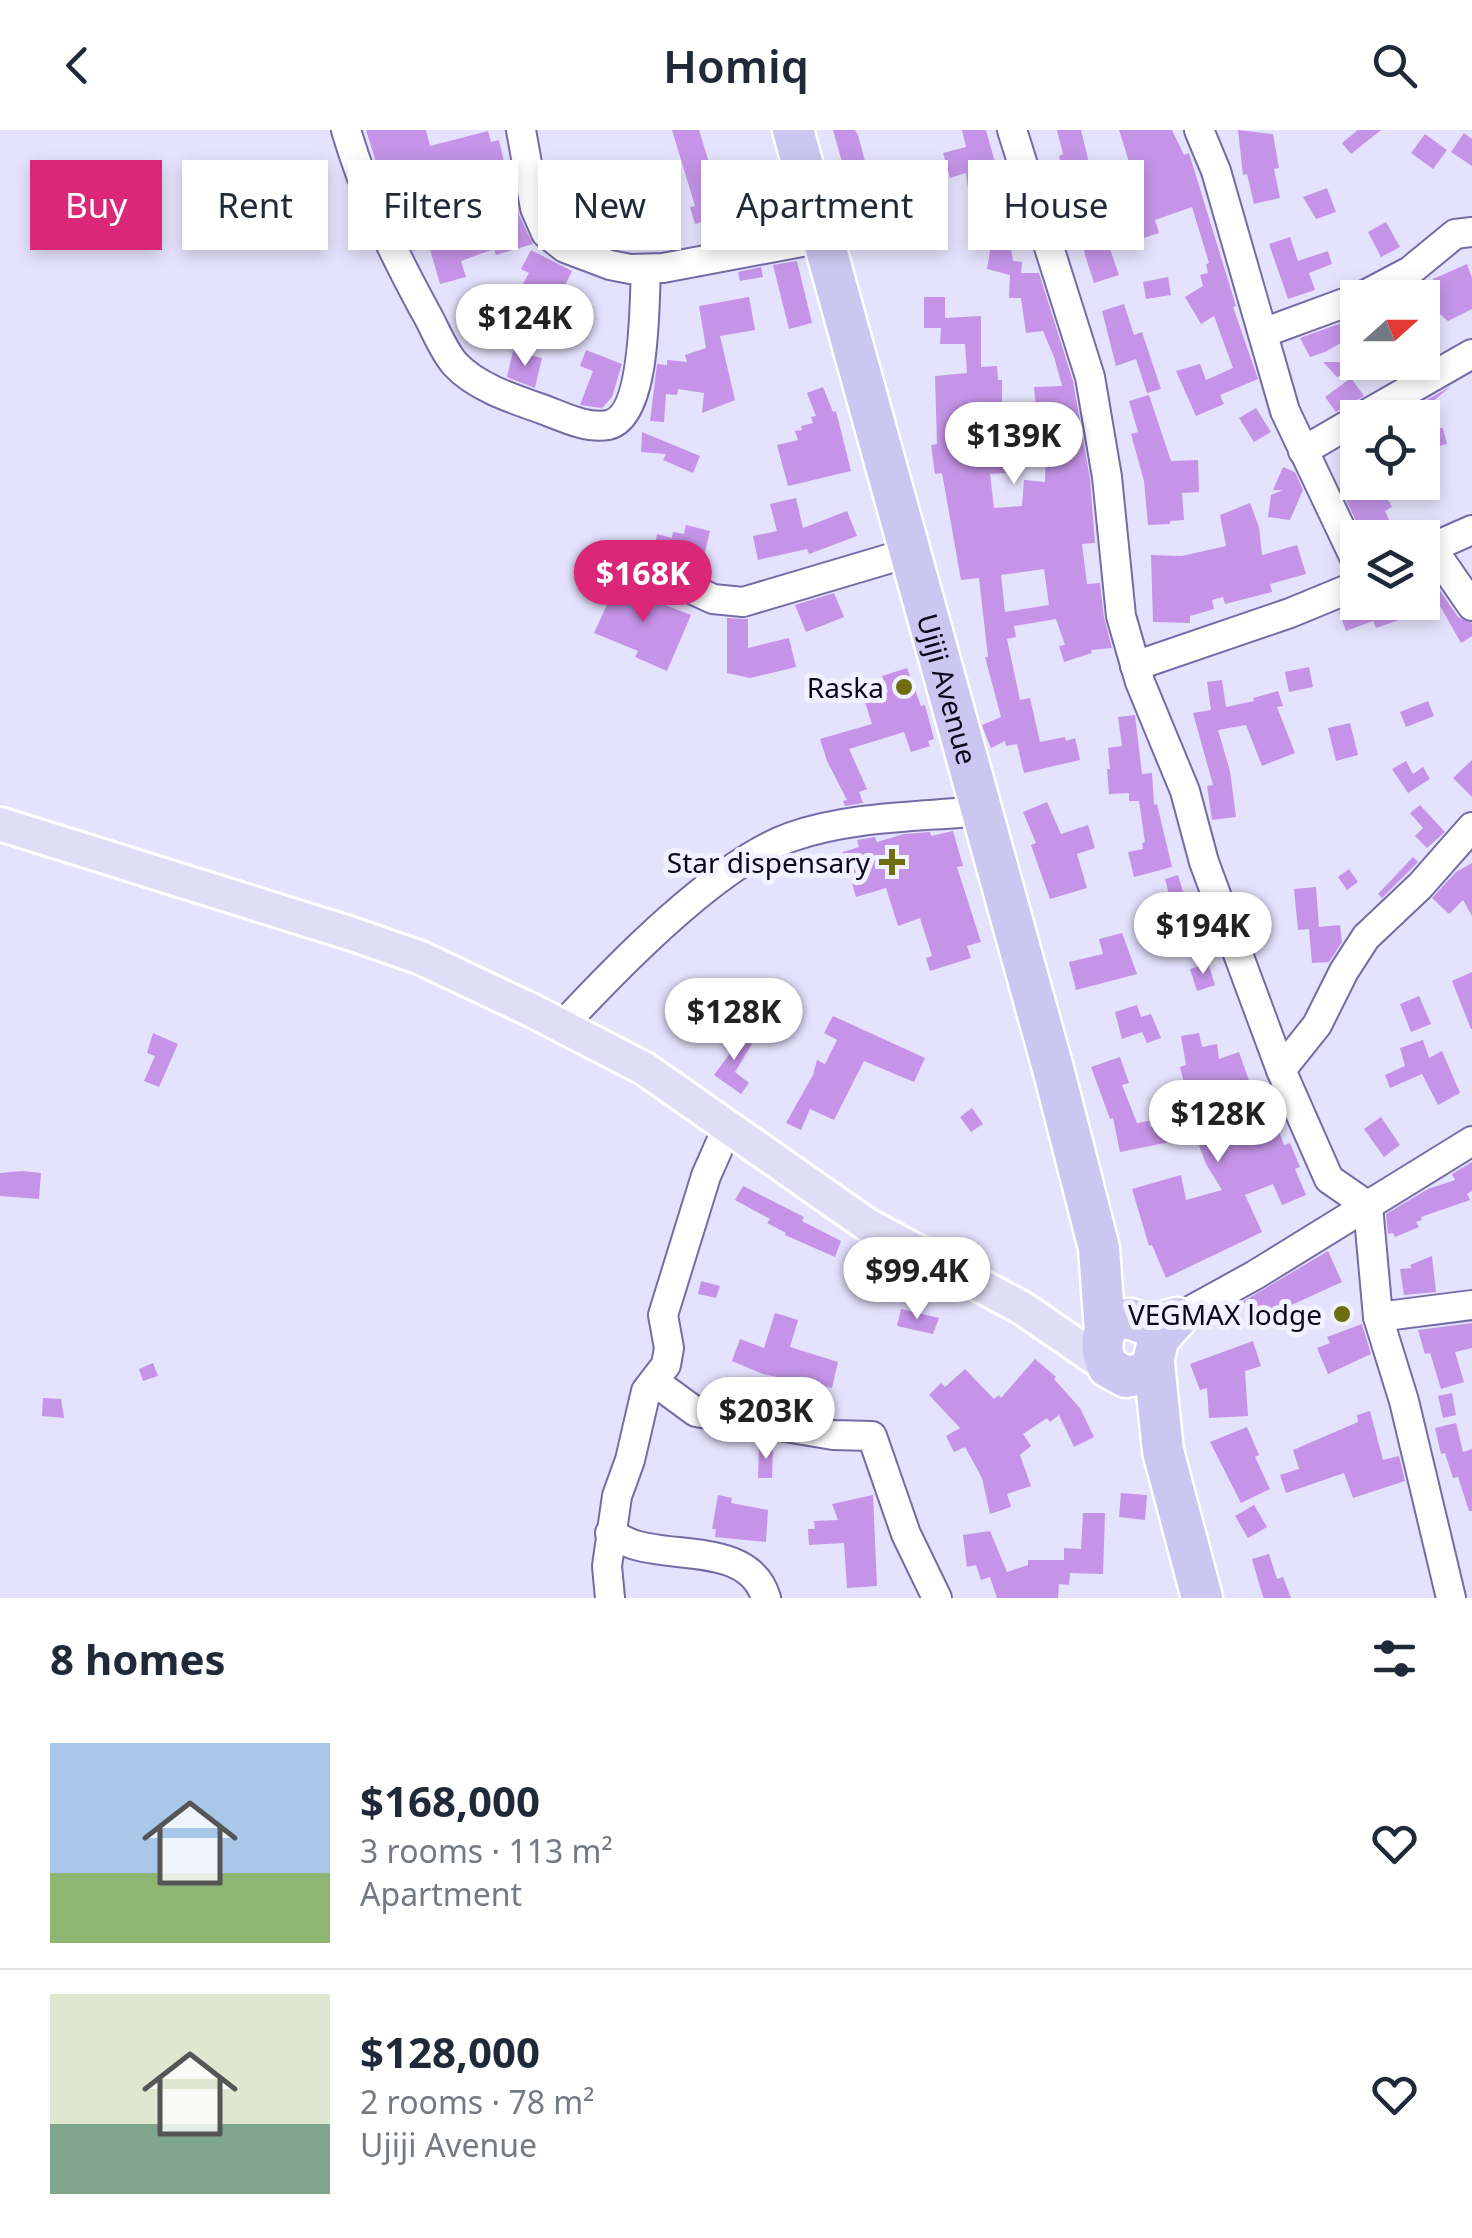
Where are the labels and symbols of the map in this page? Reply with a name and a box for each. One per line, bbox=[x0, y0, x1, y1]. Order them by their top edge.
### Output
north arrow bbox=[1340, 280, 1440, 380]
pin: $124K bbox=[455, 284, 595, 369]
pin: $139K bbox=[944, 402, 1084, 487]
pin: $168K bbox=[573, 540, 713, 625]
street label: Ujiji Avenue bbox=[909, 609, 987, 769]
place label: Raska bbox=[807, 668, 884, 706]
marker: Raska bbox=[893, 676, 915, 698]
place label: Star dispensary bbox=[667, 843, 871, 881]
marker: Star dispensary bbox=[879, 849, 905, 875]
pin: $194K bbox=[1133, 892, 1273, 977]
pin: $128K bbox=[664, 978, 804, 1063]
pin: $128K bbox=[1148, 1080, 1288, 1165]
pin: $99.4K bbox=[836, 1237, 998, 1322]
place label: VEGMAX lodge bbox=[1128, 1295, 1322, 1333]
marker: VEGMAX lodge bbox=[1331, 1303, 1353, 1325]
pin: $203K bbox=[696, 1377, 836, 1462]

